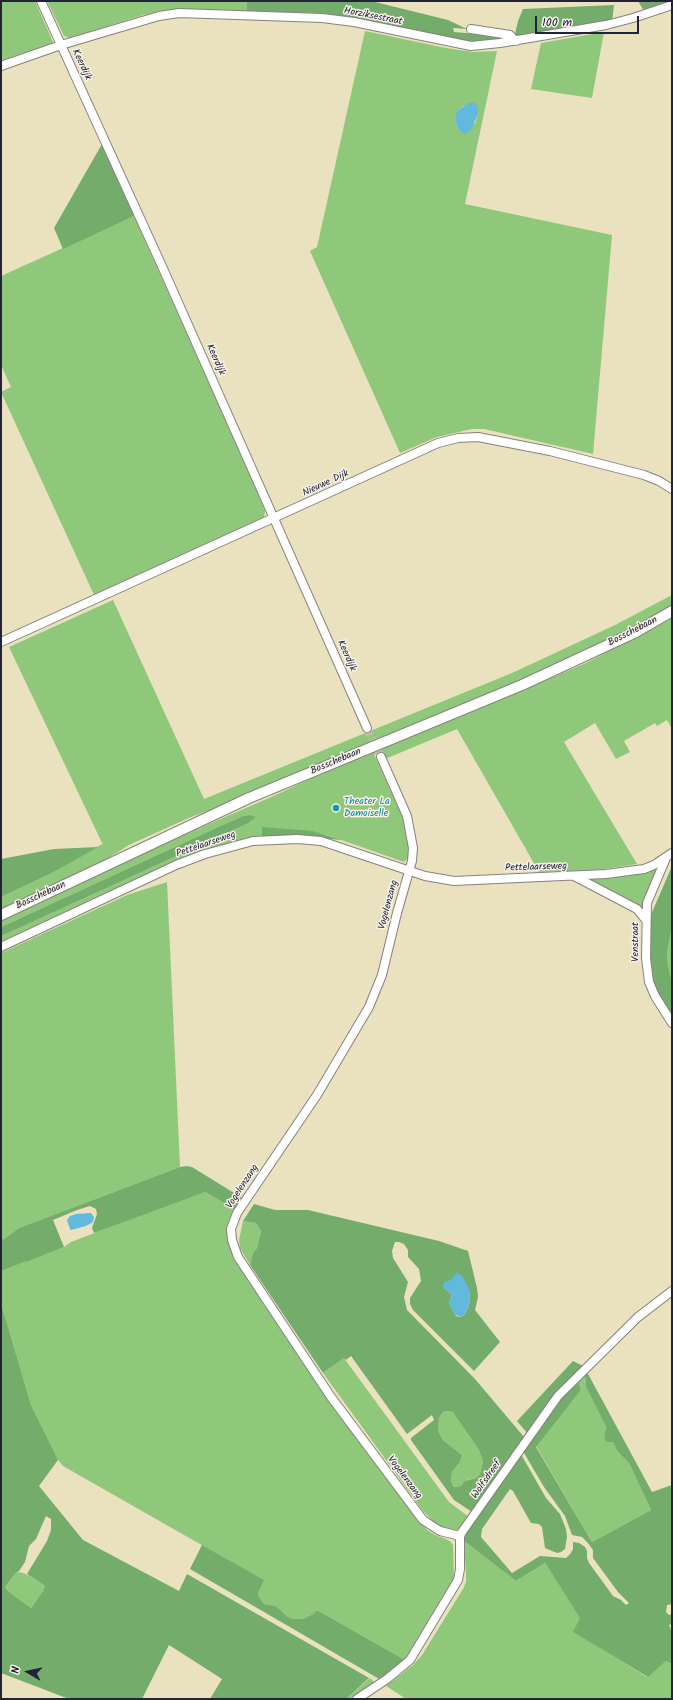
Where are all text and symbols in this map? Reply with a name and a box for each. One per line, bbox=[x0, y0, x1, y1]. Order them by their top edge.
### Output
street label: Horziksestraat bbox=[343, 5, 403, 29]
scale bar bbox=[537, 8, 641, 34]
text: 100 m bbox=[542, 13, 572, 32]
street label: Keerdijk bbox=[69, 48, 93, 82]
street label: Keerdijk bbox=[203, 343, 227, 377]
street label: Nieuwe Dijk bbox=[301, 468, 351, 500]
street label: Bosschebaan bbox=[606, 614, 660, 650]
street label: Keerdijk bbox=[334, 639, 358, 673]
street label: Bosschebaan bbox=[309, 746, 363, 778]
place label: Theater La Damoiselle bbox=[344, 796, 390, 820]
marker: Theater La Damoiselle bbox=[331, 803, 341, 813]
street label: Pettelaarseweg bbox=[175, 829, 237, 861]
street label: Pettelaarseweg bbox=[505, 861, 567, 875]
street label: Bosschebaan bbox=[14, 879, 68, 913]
street label: Vogelenzang bbox=[377, 879, 401, 931]
street label: Venstraat bbox=[630, 922, 642, 962]
street label: Vogelenzang bbox=[224, 1163, 262, 1211]
street label: Vogelenzang bbox=[384, 1454, 424, 1502]
street label: Wolfsdreef bbox=[470, 1459, 504, 1501]
north arrow bbox=[8, 1652, 48, 1692]
text: N bbox=[7, 1665, 26, 1675]

